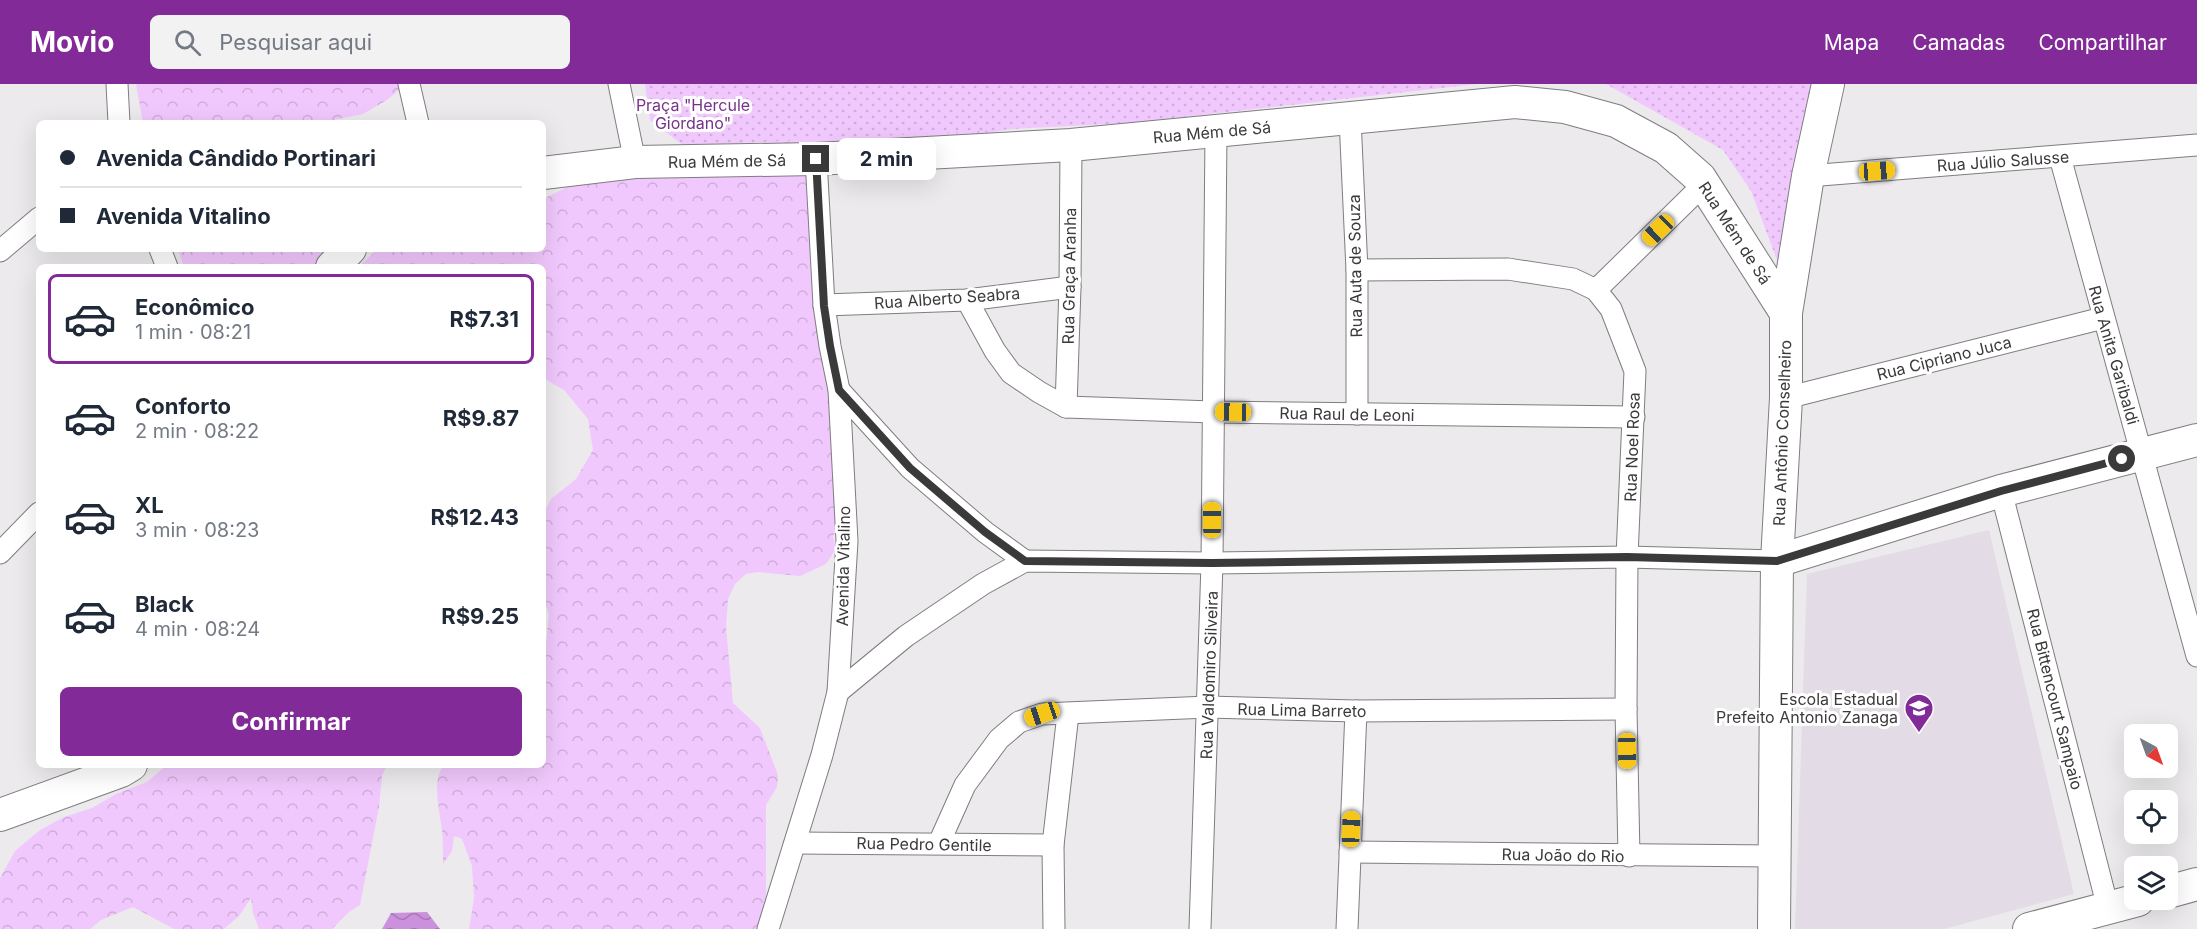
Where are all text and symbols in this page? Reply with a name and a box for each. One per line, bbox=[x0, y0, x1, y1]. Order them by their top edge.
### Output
search box bbox=[150, 15, 570, 69]
text: Movio bbox=[30, 25, 114, 59]
icon: search bbox=[171, 26, 204, 59]
text: Pesquisar aqui bbox=[219, 29, 372, 55]
text: Mapa bbox=[1824, 30, 1879, 55]
text: Camadas bbox=[1912, 30, 2005, 55]
text: Compartilhar bbox=[2038, 30, 2167, 55]
park label: Praça "Hercule Giordano" bbox=[636, 95, 750, 133]
street label: Rua Mém de Sá bbox=[1152, 117, 1272, 147]
callout: 2 min bbox=[837, 138, 936, 180]
text: Avenida Cândido Portinari bbox=[96, 145, 376, 171]
route end bbox=[802, 145, 829, 172]
street label: Rua Júlio Salusse bbox=[1936, 146, 2070, 176]
text: 2 min bbox=[860, 147, 913, 171]
street label: Rua Mém de Sá bbox=[668, 150, 786, 172]
car bbox=[1858, 161, 1896, 181]
street label: Rua Mém de Sá bbox=[1694, 178, 1776, 288]
street label: Rua Auta de Souza bbox=[1344, 194, 1366, 338]
text: Avenida Vitalino bbox=[96, 203, 271, 229]
street label: Rua Graça Aranha bbox=[1058, 207, 1080, 345]
car bbox=[1639, 211, 1677, 249]
street label: Rua Alberto Seabra bbox=[873, 283, 1021, 313]
street label: Rua Anita Garibaldi bbox=[2085, 283, 2143, 427]
icon: car bbox=[63, 292, 117, 346]
text: Econômico bbox=[135, 294, 254, 320]
text: R$7.31 bbox=[450, 306, 519, 332]
text: 1 min · 08:21 bbox=[135, 320, 251, 344]
street label: Rua Cipriano Juca bbox=[1875, 332, 2013, 384]
street label: Rua Antônio Conselheiro bbox=[1769, 340, 1795, 526]
icon: car bbox=[63, 391, 117, 445]
street label: Rua Noel Rosa bbox=[1620, 392, 1644, 502]
text: Conforto bbox=[135, 393, 231, 419]
car bbox=[1215, 403, 1251, 421]
street label: Rua Raul de Leoni bbox=[1279, 403, 1415, 425]
text: R$9.87 bbox=[443, 405, 519, 431]
text: 2 min · 08:22 bbox=[135, 419, 259, 443]
route start bbox=[2108, 445, 2135, 472]
icon: car bbox=[63, 490, 117, 544]
text: XL bbox=[135, 492, 164, 518]
car bbox=[1203, 502, 1221, 538]
text: R$12.43 bbox=[430, 504, 519, 530]
street label: Avenida Vitalino bbox=[832, 506, 854, 626]
text: 3 min · 08:23 bbox=[135, 518, 259, 542]
icon: car bbox=[63, 589, 117, 643]
street label: Rua Valdomiro Silveira bbox=[1196, 590, 1222, 760]
text: Black bbox=[135, 591, 194, 617]
text: R$9.25 bbox=[441, 603, 519, 629]
street label: Rua Bittencourt Sampaio bbox=[2023, 606, 2087, 792]
text: 4 min · 08:24 bbox=[135, 617, 260, 641]
button: Confirmar bbox=[60, 687, 522, 756]
place label: Escola Estadual Prefeito Antonio Zanaga bbox=[1716, 689, 1898, 727]
school or university icon: Escola Estadual Prefeito Antonio Zanaga bbox=[1903, 692, 1935, 734]
street label: Rua Lima Barreto bbox=[1237, 699, 1367, 721]
car bbox=[1022, 700, 1062, 728]
north arrow bbox=[2124, 724, 2178, 778]
map controls bbox=[2124, 724, 2178, 910]
car bbox=[1618, 733, 1636, 769]
button: locate bbox=[2124, 790, 2178, 844]
car bbox=[1341, 811, 1361, 847]
street label: Rua Pedro Gentile bbox=[856, 833, 992, 855]
street label: Rua João do Rio bbox=[1501, 844, 1625, 866]
button: layers bbox=[2124, 856, 2178, 910]

